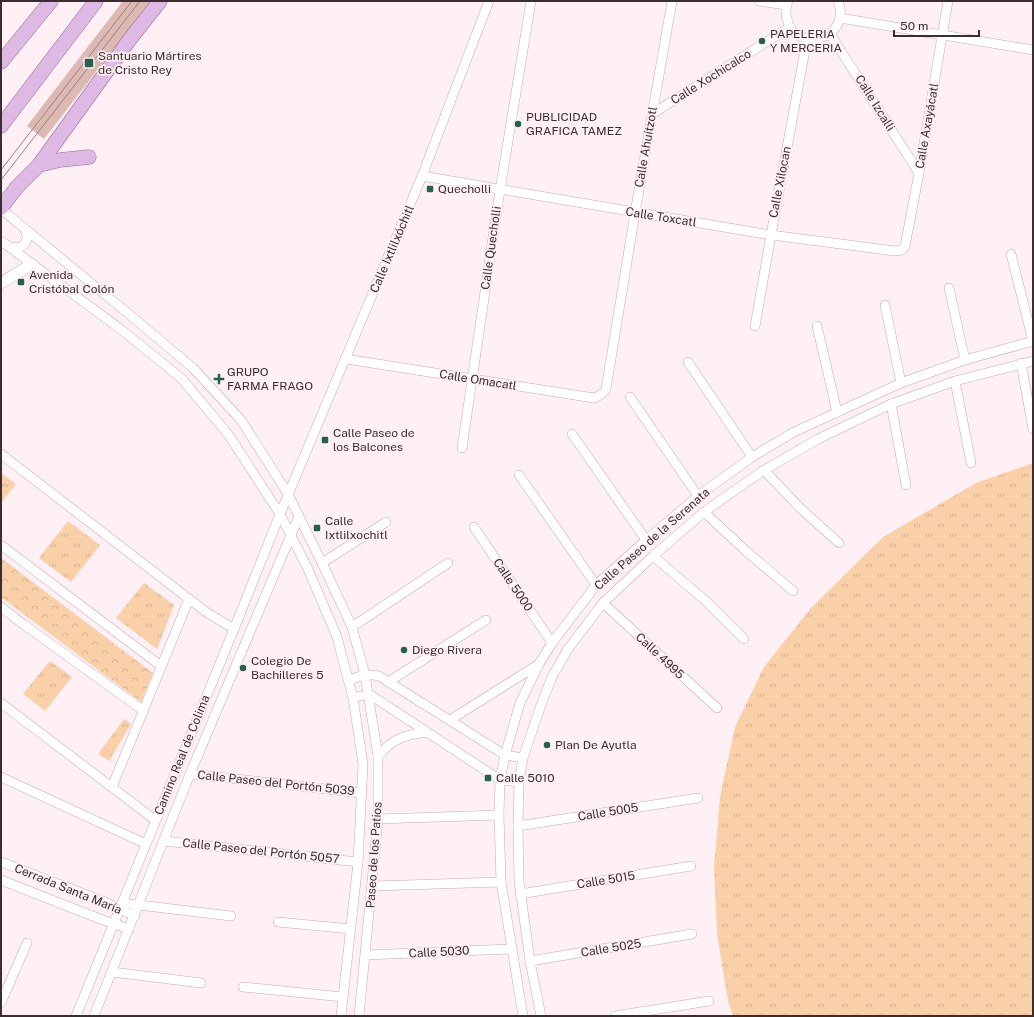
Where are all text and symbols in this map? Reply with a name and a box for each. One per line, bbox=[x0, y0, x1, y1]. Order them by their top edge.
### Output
scale bar bbox=[894, 12, 979, 38]
text: 50 m bbox=[900, 19, 928, 33]
place label: PAPELERIA Y MERCERIA bbox=[770, 27, 843, 55]
marker: PAPELERIA Y MERCERIA bbox=[757, 36, 767, 46]
street label: Calle Xochicalco bbox=[668, 47, 754, 107]
place label: Santuario Mártires de Cristo Rey bbox=[98, 49, 202, 77]
marker: Santuario Mártires de Cristo Rey bbox=[83, 57, 95, 69]
street label: Calle Izcalli bbox=[852, 72, 898, 134]
street label: Calle Axayácatl bbox=[913, 82, 941, 170]
street label: Calle Ahuítzotl bbox=[632, 105, 660, 189]
place label: PUBLICIDAD GRAFICA TAMEZ bbox=[526, 110, 622, 138]
marker: PUBLICIDAD GRAFICA TAMEZ bbox=[513, 119, 523, 129]
street label: Calle Xilocan bbox=[766, 145, 794, 219]
place label: Quecholli bbox=[438, 182, 491, 196]
marker: Quecholli bbox=[425, 184, 435, 194]
street label: Calle Ixtlilxóchitl bbox=[367, 203, 417, 295]
street label: Calle Toxcatl bbox=[625, 204, 698, 230]
street label: Calle Quecholli bbox=[478, 205, 504, 291]
place label: Avenida Cristóbal Colón bbox=[29, 268, 115, 296]
marker: Avenida Cristóbal Colón bbox=[16, 277, 26, 287]
place label: GRUPO FARMA FRAGO bbox=[227, 365, 313, 393]
street label: Calle Omacatl bbox=[438, 367, 518, 393]
marker: GRUPO FARMA FRAGO bbox=[214, 374, 224, 384]
place label: Calle Paseo de los Balcones bbox=[333, 426, 415, 454]
marker: Calle Paseo de los Balcones bbox=[320, 435, 330, 445]
street label: Calle Paseo de la Serenata bbox=[591, 485, 713, 593]
place label: Calle Ixtlilxochitl bbox=[325, 514, 388, 542]
marker: Calle Ixtlilxochitl bbox=[312, 523, 322, 533]
street label: Calle 5000 bbox=[490, 556, 536, 614]
street label: Calle 4995 bbox=[633, 630, 687, 682]
place label: Diego Rivera bbox=[412, 643, 482, 657]
marker: Diego Rivera bbox=[399, 645, 409, 655]
place label: Colegio De Bachilleres 5 bbox=[251, 654, 324, 682]
marker: Colegio De Bachilleres 5 bbox=[238, 663, 248, 673]
street label: Camino Real de Colima bbox=[152, 693, 212, 817]
place label: Plan De Ayutla bbox=[555, 738, 637, 752]
marker: Plan De Ayutla bbox=[542, 740, 552, 750]
street label: Calle Paseo del Portón 5039 bbox=[197, 768, 355, 798]
place label: Calle 5010 bbox=[496, 771, 555, 785]
marker: Calle 5010 bbox=[483, 773, 493, 783]
street label: Calle 5005 bbox=[577, 800, 640, 824]
street label: Paseo de los Patios bbox=[363, 801, 385, 909]
street label: Calle Paseo del Portón 5057 bbox=[182, 836, 340, 866]
street label: Cerrada Santa María bbox=[12, 861, 124, 917]
street label: Calle 5015 bbox=[576, 868, 636, 892]
street label: Calle 5025 bbox=[580, 936, 643, 960]
street label: Calle 5030 bbox=[408, 943, 470, 961]

